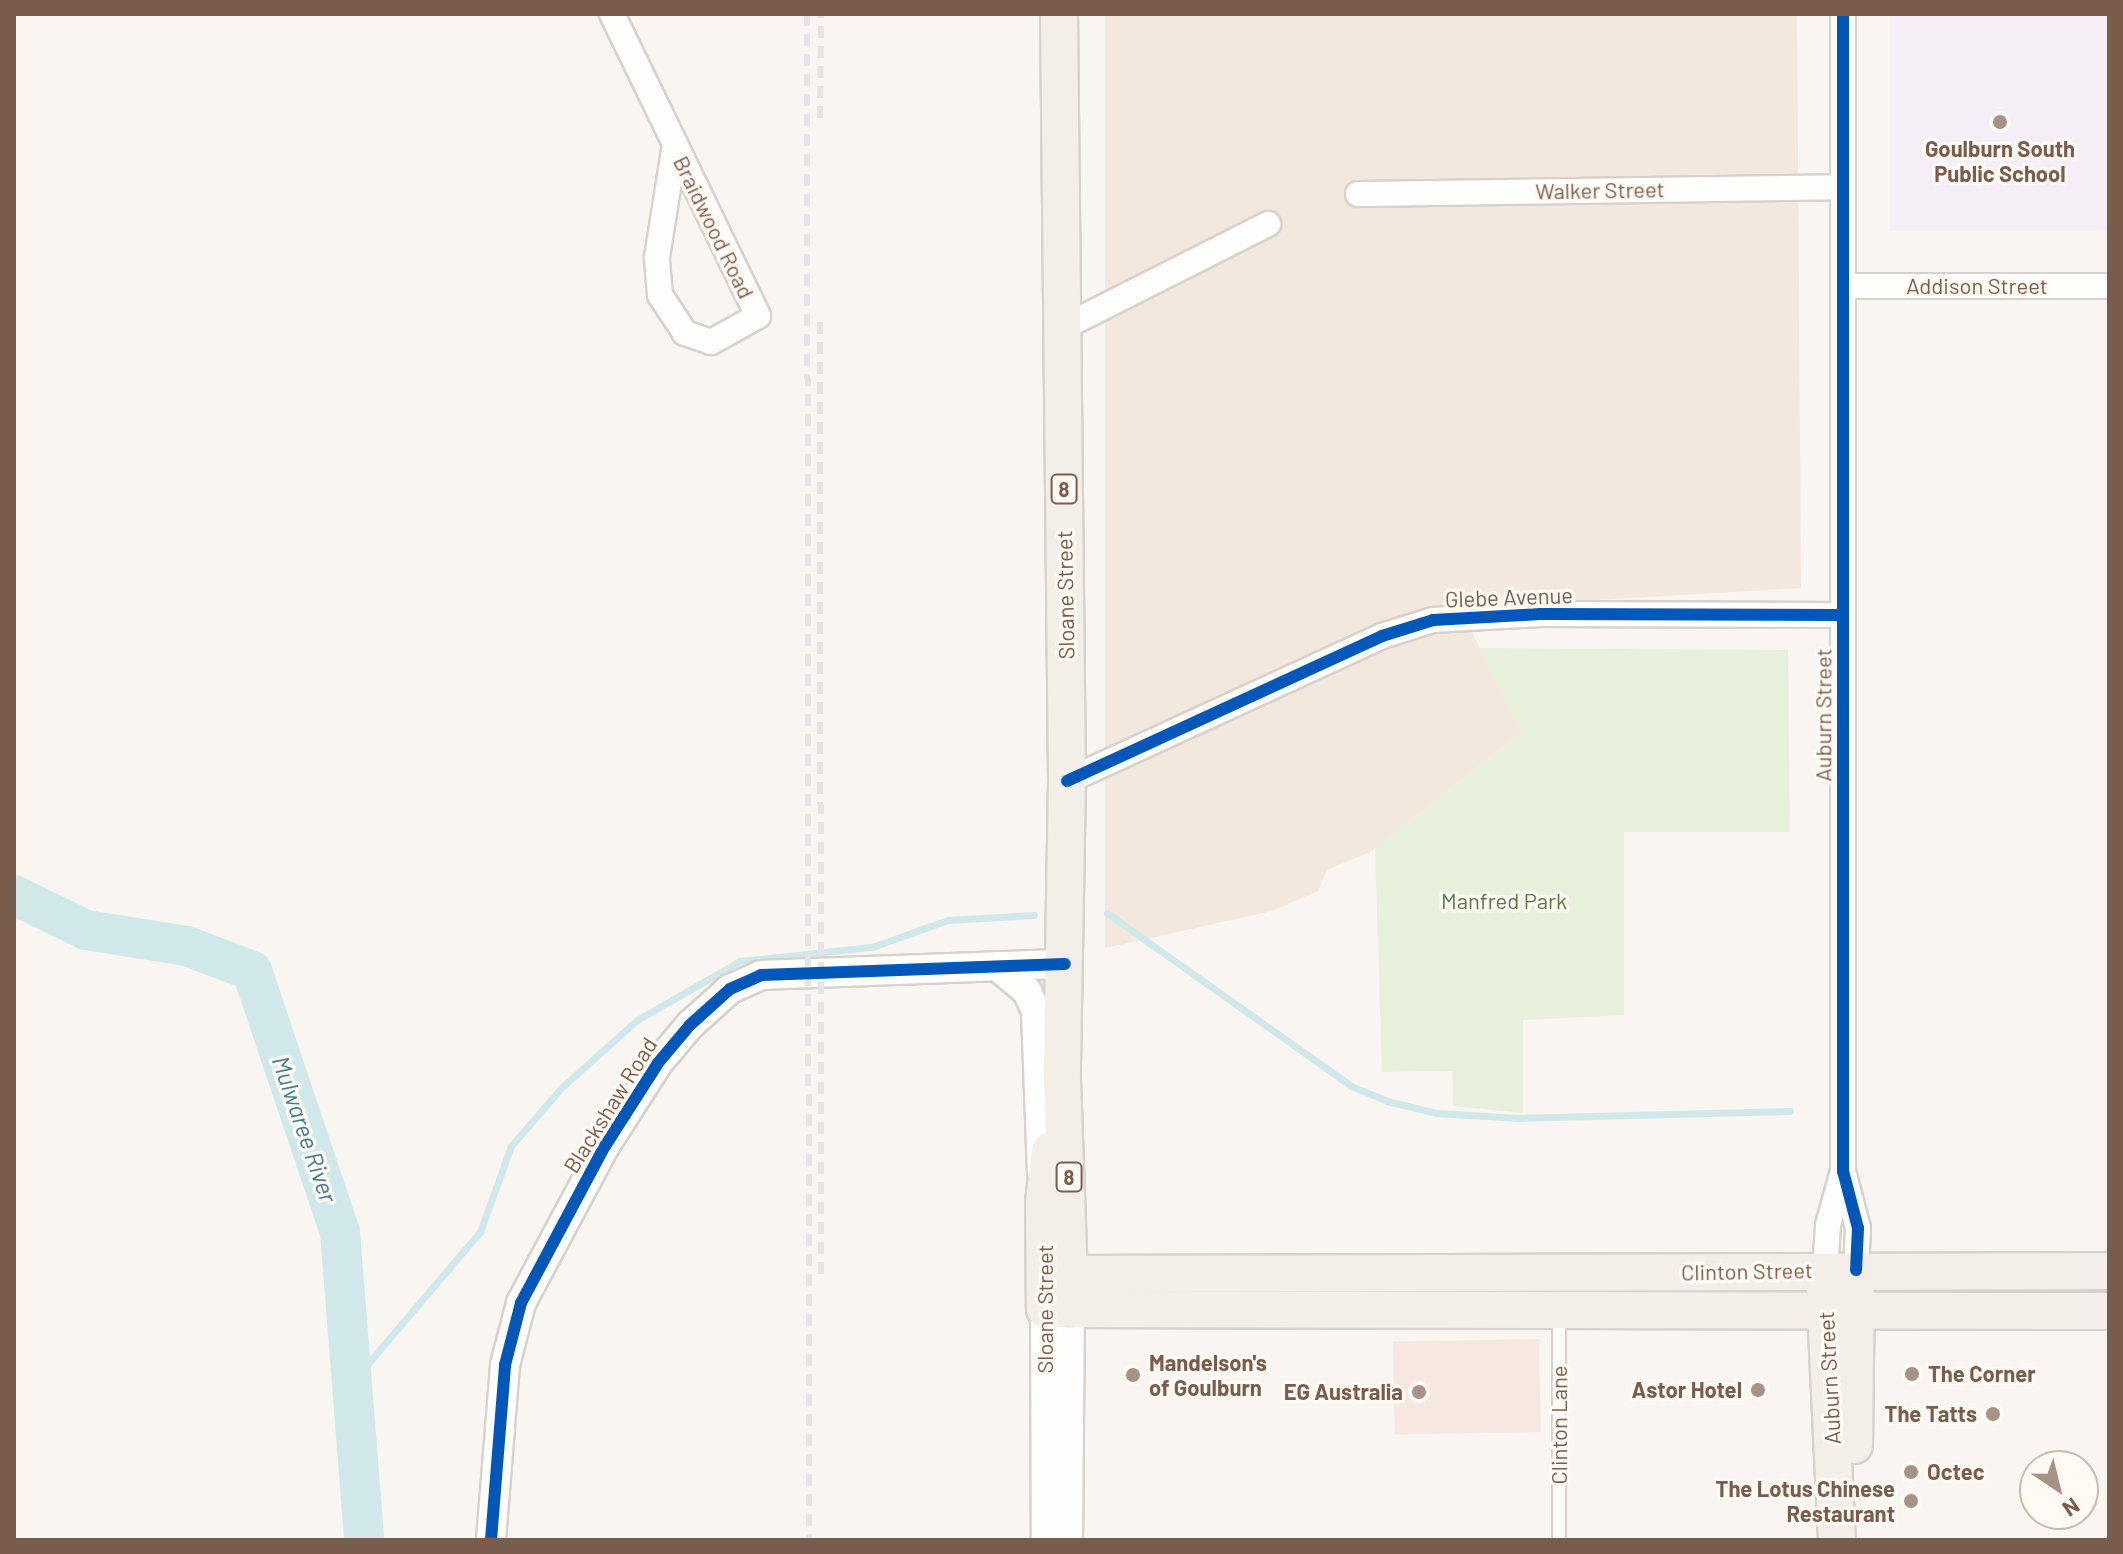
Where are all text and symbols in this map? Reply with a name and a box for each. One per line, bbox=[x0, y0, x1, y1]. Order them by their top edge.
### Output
marker: Goulburn South Public School bbox=[1991, 113, 2009, 131]
place label: Goulburn South Public School bbox=[1925, 135, 2075, 186]
street label: Braidwood Road bbox=[668, 151, 760, 303]
street label: Walker Street bbox=[1535, 176, 1665, 204]
street label: Addison Street bbox=[1906, 273, 2048, 299]
road number: 8 bbox=[1050, 473, 1078, 505]
street label: Sloane Street bbox=[1051, 530, 1079, 660]
street label: Glebe Avenue bbox=[1444, 582, 1574, 612]
street label: Auburn Street bbox=[1810, 648, 1836, 782]
park label: Manfred Park bbox=[1441, 888, 1567, 914]
street label: Blackshaw Road bbox=[558, 1032, 662, 1178]
water label: Mulwaree River bbox=[266, 1052, 344, 1206]
road number: 8 bbox=[1055, 1161, 1083, 1193]
street label: Sloane Street bbox=[1032, 1244, 1058, 1374]
street label: Clinton Street bbox=[1681, 1257, 1813, 1285]
street label: Auburn Street bbox=[1812, 1311, 1846, 1445]
place label: Mandelson's of Goulburn bbox=[1149, 1349, 1267, 1400]
place label: The Corner bbox=[1928, 1361, 2036, 1387]
marker: The Corner bbox=[1903, 1365, 1921, 1383]
marker: Mandelson's of Goulburn bbox=[1124, 1366, 1142, 1384]
street label: Clinton Lane bbox=[1546, 1366, 1572, 1484]
place label: Astor Hotel bbox=[1632, 1377, 1742, 1403]
place label: EG Australia bbox=[1284, 1379, 1403, 1405]
marker: Astor Hotel bbox=[1749, 1381, 1767, 1399]
marker: EG Australia bbox=[1410, 1383, 1428, 1401]
place label: The Tatts bbox=[1885, 1401, 1977, 1427]
marker: The Tatts bbox=[1984, 1405, 2002, 1423]
north arrow bbox=[2019, 1450, 2099, 1530]
place label: Octec bbox=[1927, 1459, 1984, 1485]
marker: Octec bbox=[1902, 1463, 1920, 1481]
place label: The Lotus Chinese Restaurant bbox=[1716, 1475, 1895, 1526]
marker: The Lotus Chinese Restaurant bbox=[1902, 1492, 1920, 1510]
text: N bbox=[2058, 1493, 2085, 1523]

